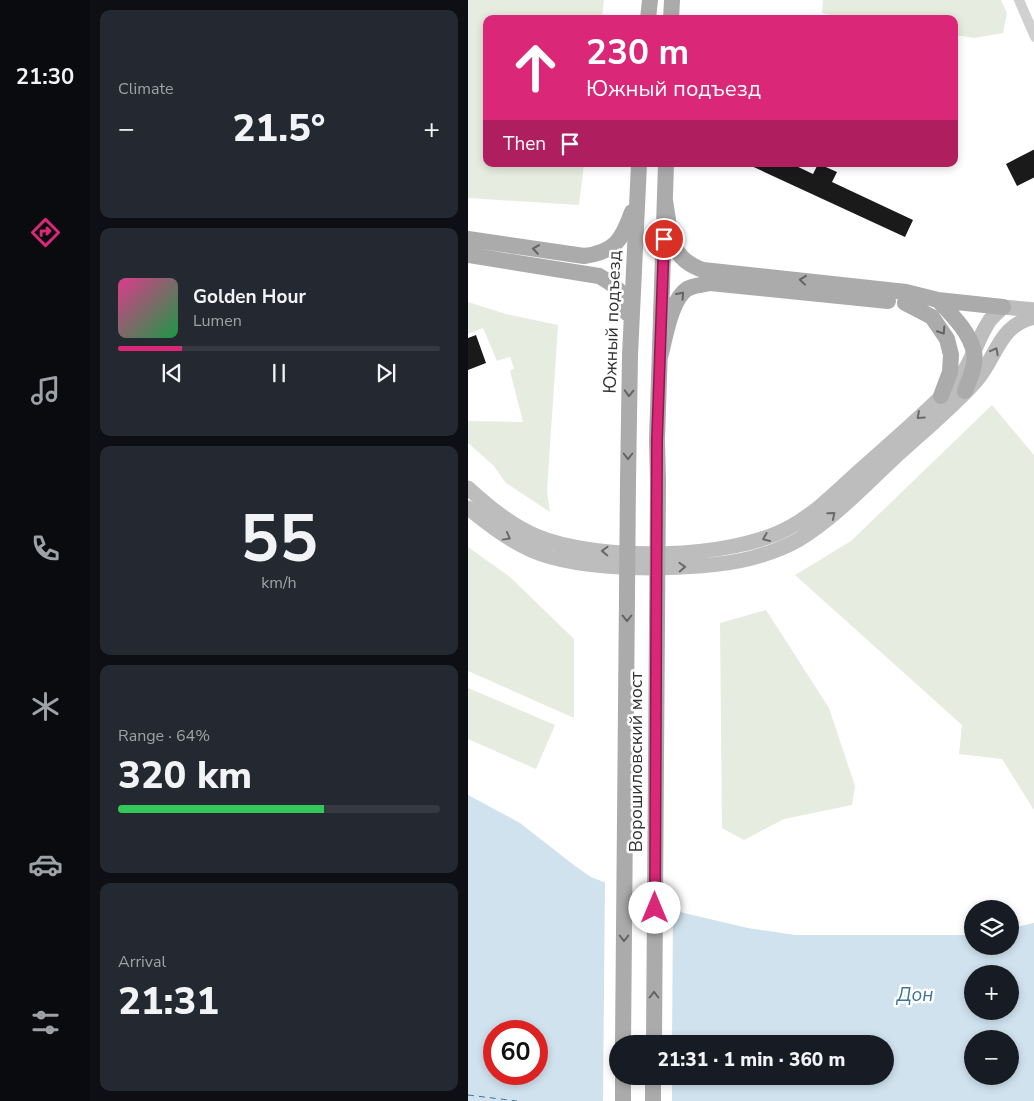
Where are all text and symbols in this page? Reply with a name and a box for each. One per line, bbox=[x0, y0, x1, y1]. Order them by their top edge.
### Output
text: 230 m bbox=[586, 29, 689, 76]
icon: ahead bbox=[503, 35, 568, 100]
text: 21:30 bbox=[16, 62, 74, 92]
text: Южный подъезд bbox=[586, 74, 761, 104]
text: Climate bbox=[118, 78, 173, 100]
text: 21.5° bbox=[233, 103, 325, 154]
text: − bbox=[118, 110, 135, 148]
text: + bbox=[423, 110, 440, 148]
icon: arrive bbox=[556, 130, 584, 158]
text: Then bbox=[503, 131, 546, 157]
icon: directions bbox=[28, 215, 63, 250]
pin bbox=[643, 218, 685, 260]
icon: arrive bbox=[650, 225, 678, 253]
one-way arrow bbox=[532, 244, 540, 255]
street label: Южный подъезд bbox=[598, 250, 627, 394]
one-way arrow bbox=[799, 275, 807, 286]
text: Golden Hour bbox=[193, 284, 306, 310]
one-way arrow bbox=[676, 292, 685, 301]
text: Lumen bbox=[193, 310, 242, 332]
one-way arrow bbox=[936, 326, 945, 335]
one-way arrow bbox=[989, 347, 999, 356]
icon: previous bbox=[158, 359, 186, 387]
icon: pause bbox=[265, 359, 293, 387]
icon: next bbox=[372, 359, 400, 387]
icon: music bbox=[28, 373, 63, 408]
one-way arrow bbox=[624, 389, 634, 397]
one-way arrow bbox=[917, 410, 926, 419]
one-way arrow bbox=[623, 452, 633, 460]
text: 55 bbox=[240, 495, 318, 584]
one-way arrow bbox=[826, 512, 835, 521]
icon: phone bbox=[28, 531, 63, 566]
one-way arrow bbox=[502, 531, 511, 541]
one-way arrow bbox=[762, 531, 771, 542]
one-way arrow bbox=[601, 546, 609, 557]
one-way arrow bbox=[678, 561, 686, 572]
text: km/h bbox=[261, 572, 297, 594]
one-way arrow bbox=[621, 614, 632, 622]
street label: Ворошиловский мост bbox=[624, 672, 648, 852]
icon: climate bbox=[28, 689, 63, 724]
text: Range · 64% bbox=[118, 725, 210, 747]
text: 320 km bbox=[118, 750, 252, 801]
icon: car bbox=[28, 847, 63, 882]
position arrow bbox=[628, 881, 680, 933]
map controls bbox=[964, 900, 1019, 1085]
button: layers bbox=[964, 900, 1019, 955]
one-way arrow bbox=[619, 934, 629, 942]
text: Arrival bbox=[118, 951, 166, 973]
button: + bbox=[964, 965, 1019, 1020]
text: 21:31 bbox=[118, 976, 219, 1027]
water label: Дон bbox=[896, 982, 933, 1008]
one-way arrow bbox=[649, 991, 659, 998]
icon: filters bbox=[28, 1005, 63, 1040]
speed limit sign: 60 bbox=[483, 1020, 548, 1085]
button: − bbox=[964, 1030, 1019, 1085]
text: 21:31 · 1 min · 360 m bbox=[658, 1047, 845, 1073]

